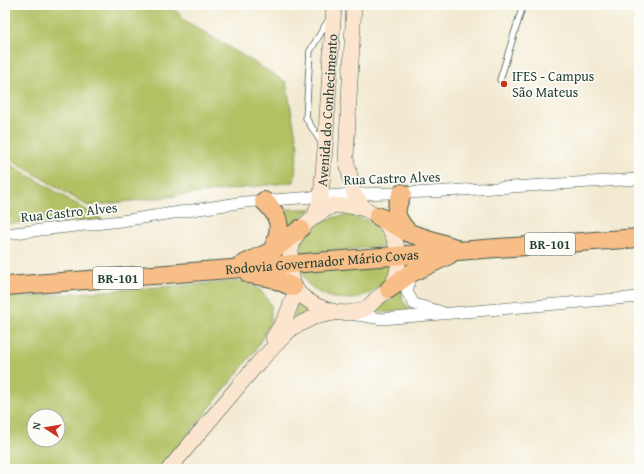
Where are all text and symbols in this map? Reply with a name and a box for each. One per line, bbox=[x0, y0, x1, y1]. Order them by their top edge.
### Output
street label: Avenida do Conhecimento bbox=[312, 33, 342, 187]
place label: IFES - Campus São Mateus bbox=[512, 66, 594, 102]
marker: IFES - Campus São Mateus bbox=[499, 79, 509, 89]
street label: Rua Castro Alves bbox=[343, 166, 441, 190]
street label: Rua Castro Alves bbox=[20, 197, 118, 227]
road number: BR-101 bbox=[525, 233, 575, 255]
street label: Rodovia Governador Mário Covas bbox=[225, 244, 419, 279]
road number: BR-101 bbox=[93, 267, 143, 289]
north arrow bbox=[26, 408, 66, 448]
text: N bbox=[28, 420, 45, 431]

